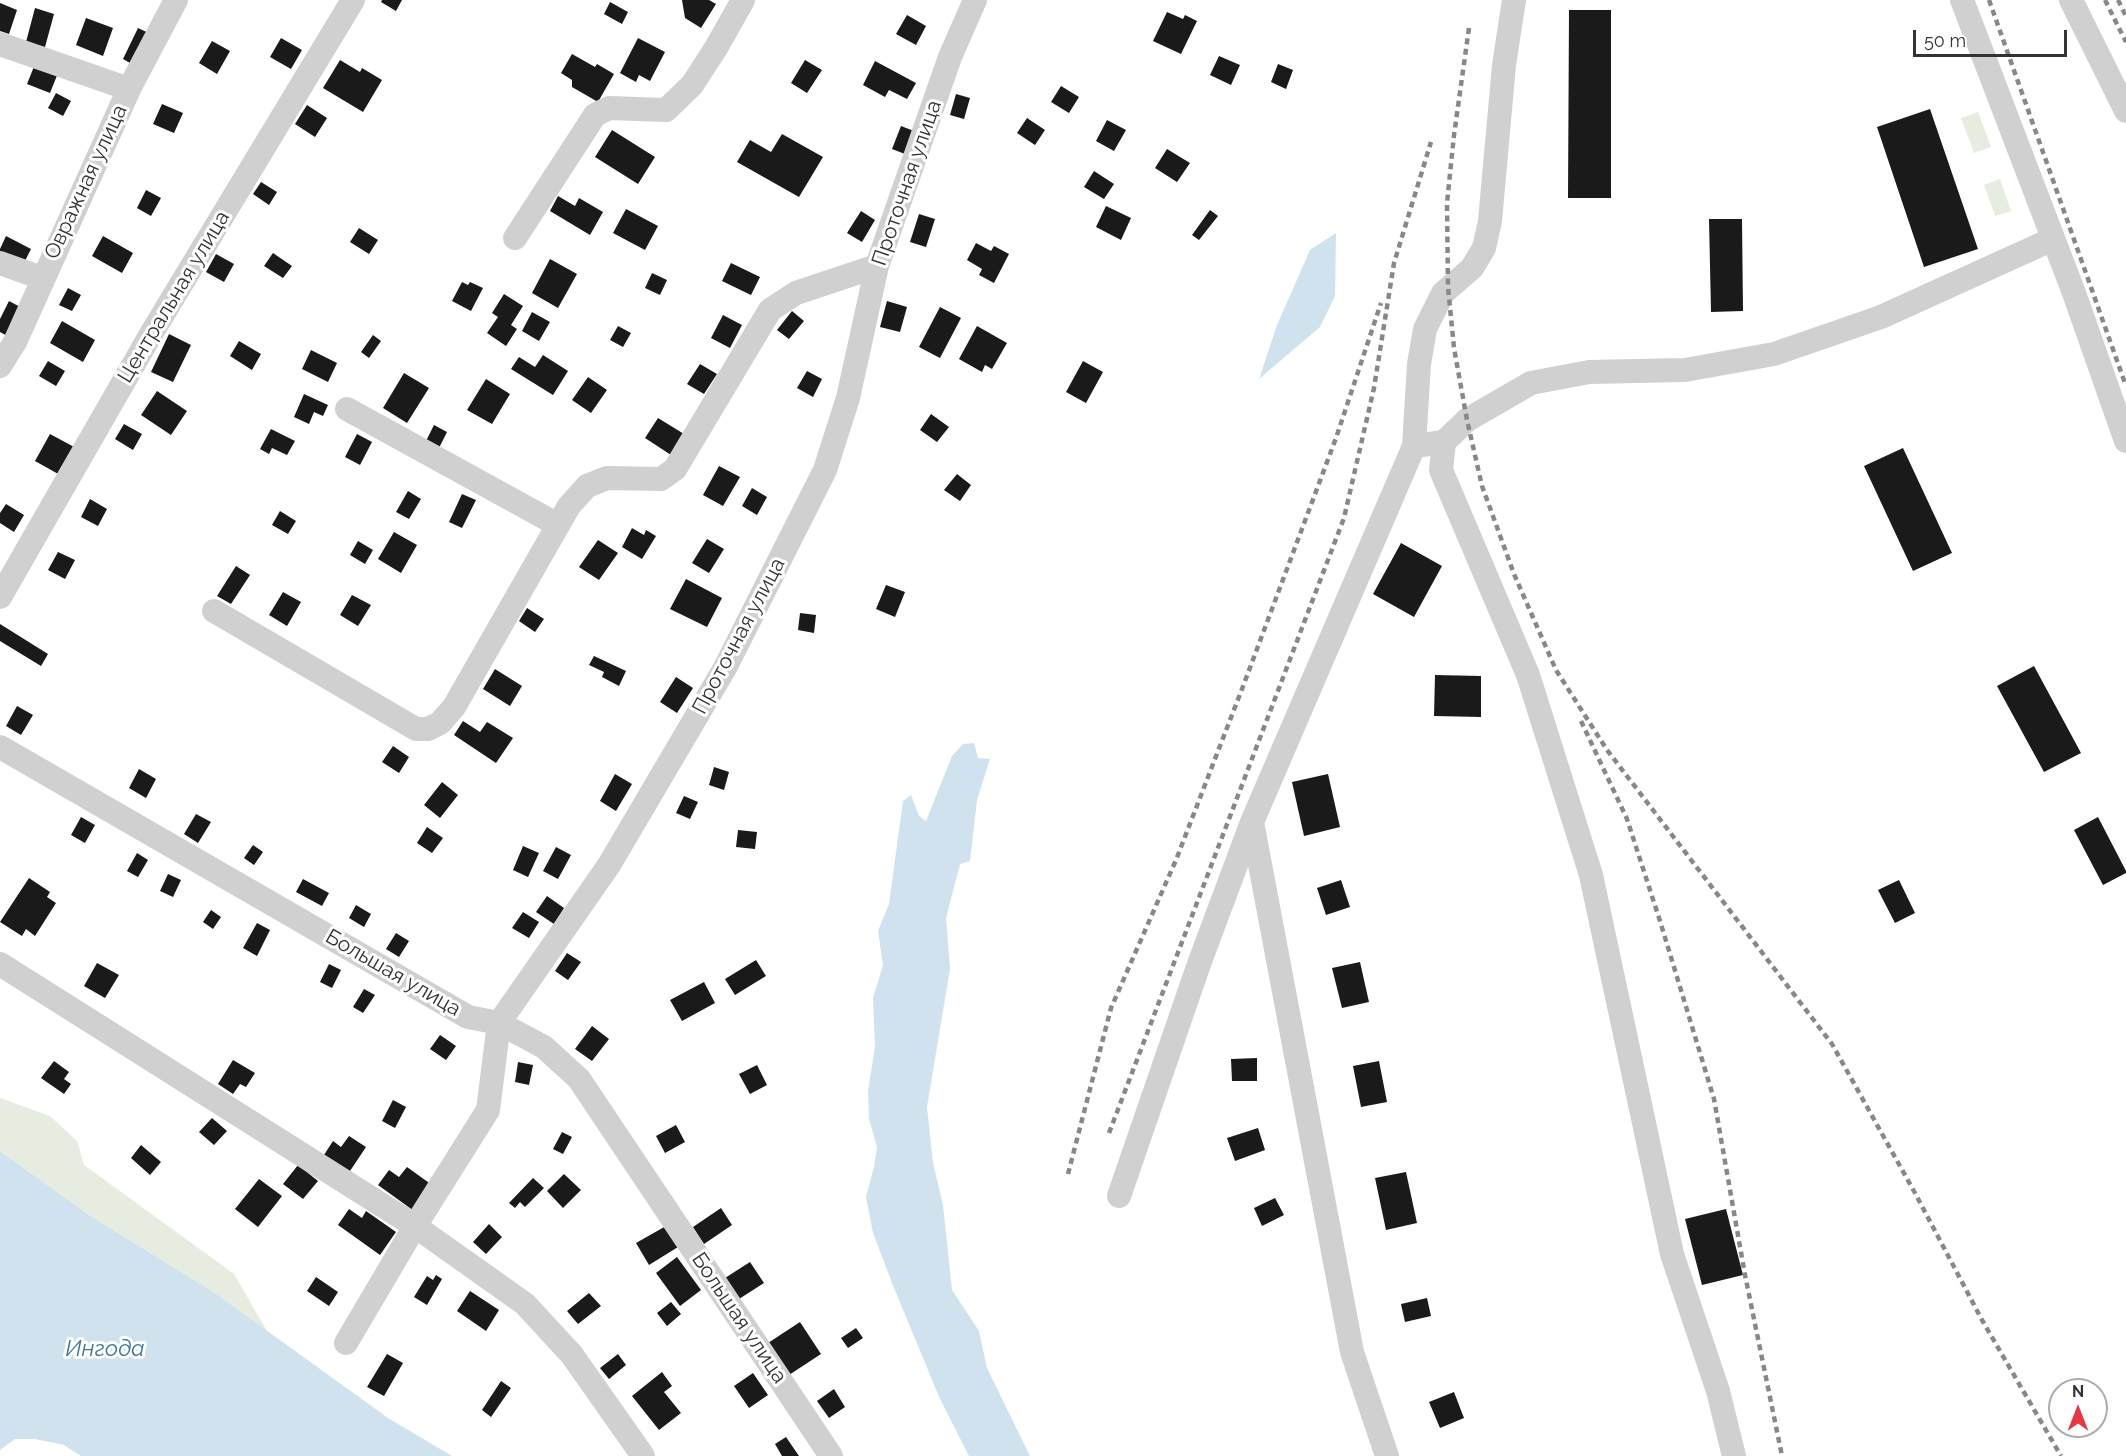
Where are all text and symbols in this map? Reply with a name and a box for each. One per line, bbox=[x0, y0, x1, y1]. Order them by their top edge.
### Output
scale bar bbox=[1916, 18, 2070, 56]
text: 50 m bbox=[1924, 30, 1966, 51]
street label: Проточная улица bbox=[867, 97, 947, 269]
street label: Овражная улица bbox=[39, 101, 133, 263]
street label: Центральная улица bbox=[113, 207, 235, 387]
street label: Проточная улица bbox=[687, 554, 791, 718]
street label: Большая улица bbox=[321, 924, 465, 1022]
street label: Большая улица bbox=[686, 1248, 792, 1388]
water label: Ингода bbox=[66, 1336, 144, 1362]
north arrow bbox=[2048, 1378, 2108, 1438]
text: N bbox=[2072, 1382, 2084, 1401]

